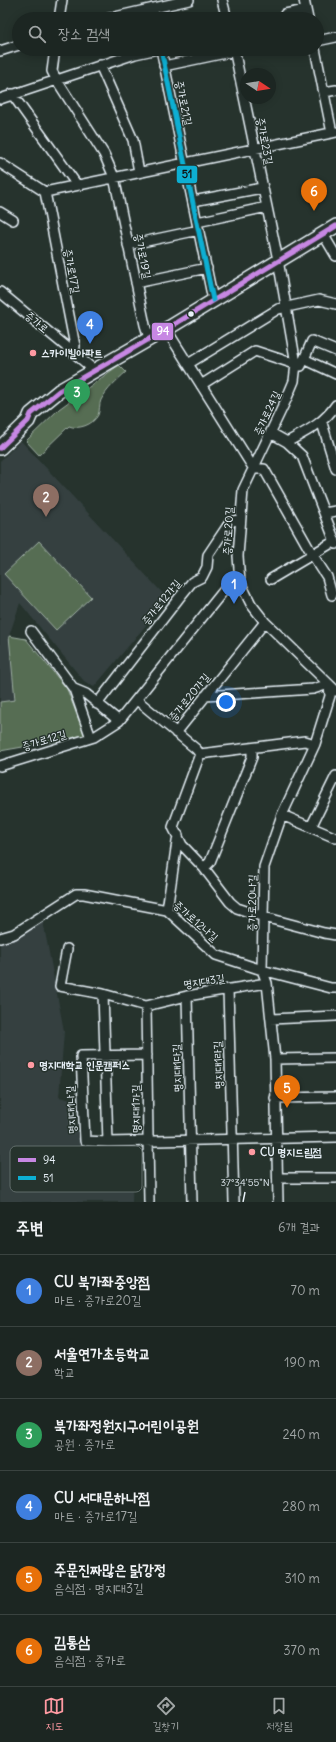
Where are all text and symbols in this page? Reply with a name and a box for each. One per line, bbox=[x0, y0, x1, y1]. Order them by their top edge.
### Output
search box bbox=[12, 12, 324, 56]
icon: search bbox=[26, 23, 48, 45]
text: 장소 검색 bbox=[58, 24, 110, 43]
north arrow bbox=[240, 68, 276, 104]
street label: 증가로21길 bbox=[172, 79, 196, 127]
street label: 증가로23길 bbox=[254, 116, 276, 166]
line badge: 51 bbox=[176, 165, 198, 184]
text: 51 bbox=[182, 167, 192, 181]
pin: 6 bbox=[301, 178, 327, 211]
street label: 증가로19길 bbox=[131, 232, 155, 280]
street label: 증가로17길 bbox=[61, 247, 83, 295]
street label: 증가로 bbox=[22, 308, 52, 336]
unlabelled marker bbox=[186, 309, 196, 319]
pin: 4 bbox=[77, 311, 103, 344]
line badge: 94 bbox=[151, 322, 174, 341]
text: 94 bbox=[157, 324, 170, 338]
place label: 스카이빌아파트 bbox=[41, 346, 103, 360]
marker: 스카이빌아파트 bbox=[28, 348, 38, 358]
pin: 3 bbox=[64, 379, 90, 412]
street label: 증가로24길 bbox=[251, 388, 283, 438]
pin: 2 bbox=[33, 484, 59, 517]
street label: 증가로20길 bbox=[220, 506, 236, 556]
pin: 1 bbox=[221, 571, 247, 604]
street label: 증가로12가길 bbox=[138, 576, 184, 628]
street label: 증가로20가길 bbox=[165, 670, 213, 724]
your location bbox=[216, 692, 236, 712]
street label: 증가로12길 bbox=[20, 727, 68, 753]
street label: 증가로20나길 bbox=[244, 874, 260, 932]
street label: 증가로12나길 bbox=[171, 898, 221, 944]
street label: 명지대3길 bbox=[182, 971, 226, 991]
street label: 명지대1라길 bbox=[210, 1040, 226, 1090]
street label: 명지대1다길 bbox=[169, 1043, 185, 1093]
place label: 명지대학교 인문캠퍼스 bbox=[39, 1058, 130, 1072]
marker: 명지대학교 인문캠퍼스 bbox=[26, 1060, 36, 1070]
pin: 5 bbox=[274, 1075, 300, 1108]
street label: 명지대1나길 bbox=[63, 1085, 79, 1135]
street label: 명지대1가길 bbox=[129, 1085, 143, 1133]
place label: CU 명지드림점 bbox=[260, 1145, 322, 1159]
legend bbox=[10, 1146, 142, 1192]
marker: CU 명지드림점 bbox=[247, 1147, 257, 1157]
text: 94 bbox=[43, 1153, 56, 1167]
text: 51 bbox=[43, 1171, 54, 1185]
text: 37°34'55"N bbox=[220, 1176, 270, 1189]
text: 주변 bbox=[16, 1217, 43, 1239]
text: 6개 결과 bbox=[278, 1219, 320, 1236]
text: CU 북가좌중앙점 bbox=[54, 1272, 150, 1291]
text: 1 bbox=[26, 1282, 32, 1299]
text: 70 m bbox=[291, 1282, 320, 1299]
text: 마트 · 증가로20길 bbox=[54, 1292, 142, 1309]
text: 서울연가초등학교 bbox=[54, 1344, 151, 1363]
text: 2 bbox=[25, 1354, 33, 1371]
text: 190 m bbox=[284, 1354, 320, 1371]
text: 학교 bbox=[54, 1364, 75, 1381]
text: 북가좌정원지구어린이공원 bbox=[54, 1416, 199, 1435]
text: 3 bbox=[25, 1426, 33, 1443]
text: 240 m bbox=[283, 1426, 320, 1443]
text: 공원 · 증가로 bbox=[54, 1436, 115, 1453]
text: CU 서대문하나점 bbox=[54, 1488, 150, 1507]
text: 4 bbox=[25, 1498, 33, 1515]
text: 280 m bbox=[282, 1498, 320, 1515]
text: 마트 · 증가로17길 bbox=[54, 1508, 137, 1525]
text: 주문진짜많은 닭강정 bbox=[54, 1560, 166, 1579]
text: 5 bbox=[25, 1570, 33, 1587]
text: 310 m bbox=[285, 1570, 320, 1587]
text: 음식점 · 명지대3길 bbox=[54, 1580, 144, 1597]
text: 김통삼 bbox=[54, 1632, 90, 1651]
text: 6 bbox=[25, 1642, 33, 1659]
text: 370 m bbox=[283, 1642, 320, 1659]
text: 음식점 · 증가로 bbox=[54, 1652, 126, 1669]
tab: 지도 bbox=[43, 1695, 65, 1734]
tab: 길찾기 bbox=[152, 1695, 179, 1734]
tab: 저장됨 bbox=[266, 1695, 293, 1734]

